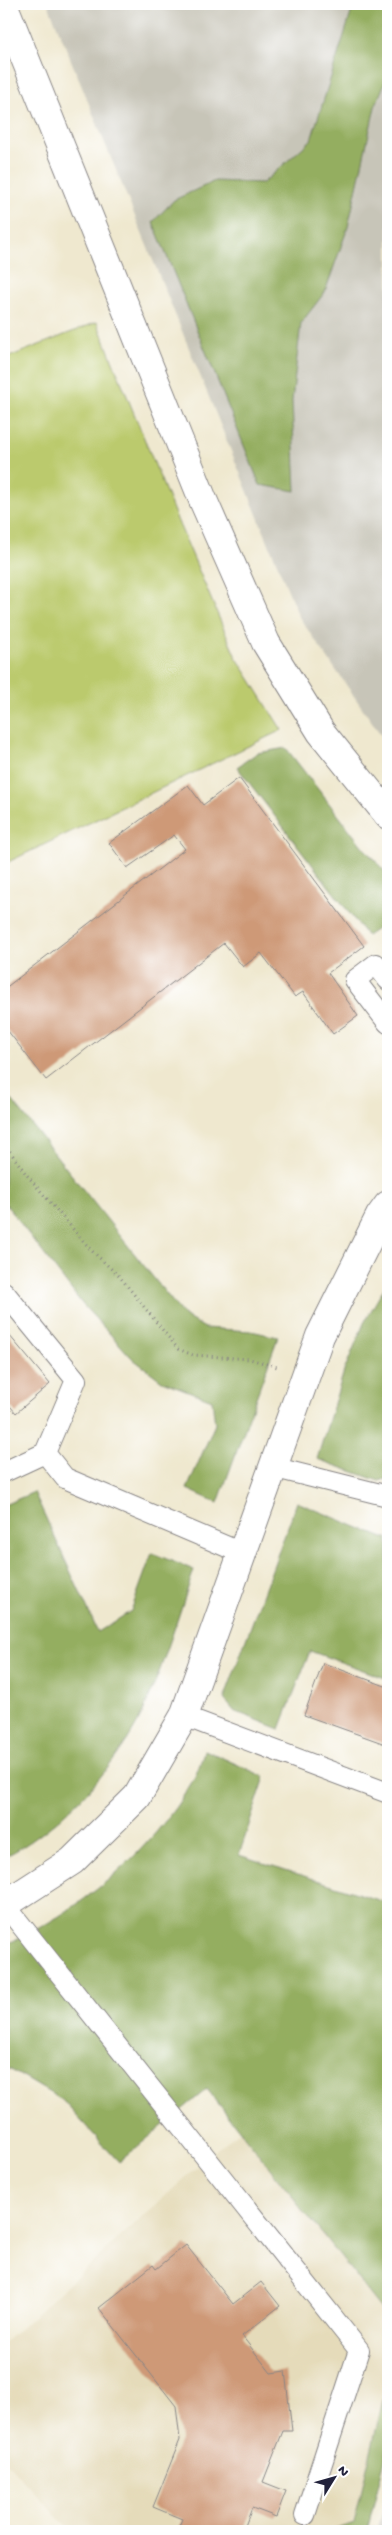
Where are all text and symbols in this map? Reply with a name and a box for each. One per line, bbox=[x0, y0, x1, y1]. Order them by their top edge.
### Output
north arrow bbox=[310, 2452, 360, 2502]
text: N bbox=[333, 2463, 352, 2480]

